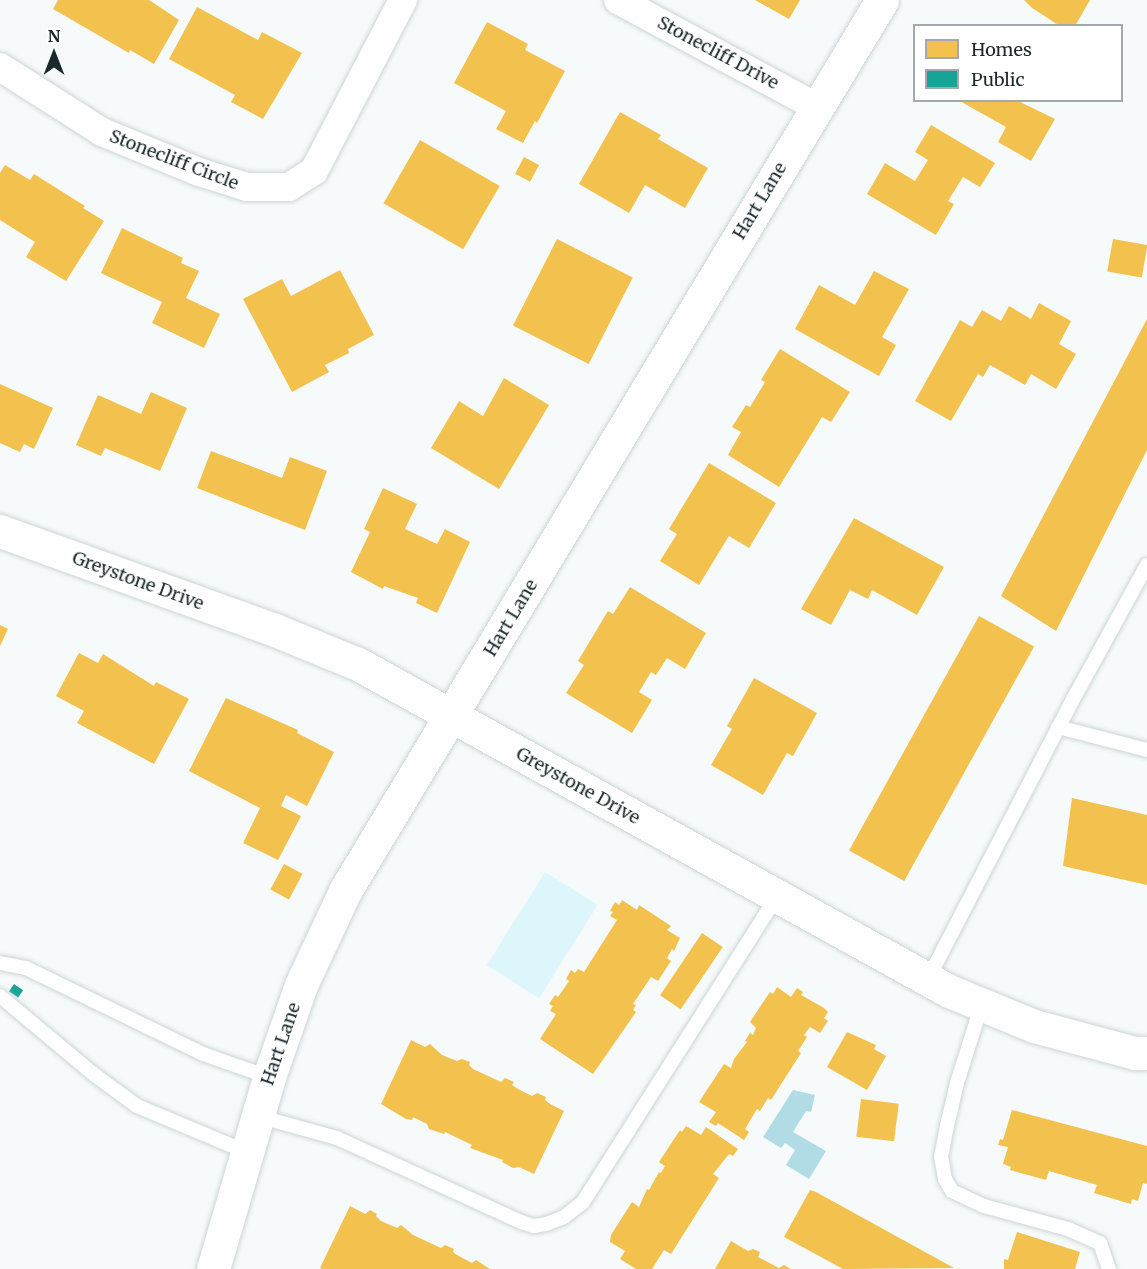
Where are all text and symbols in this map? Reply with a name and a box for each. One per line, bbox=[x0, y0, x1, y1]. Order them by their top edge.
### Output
street label: Stonecliff Drive bbox=[654, 12, 782, 94]
north arrow bbox=[24, 24, 84, 84]
legend bbox=[913, 24, 1123, 102]
text: N bbox=[48, 26, 60, 46]
text: Homes bbox=[971, 38, 1032, 61]
text: Public bbox=[971, 68, 1025, 91]
street label: Stonecliff Circle bbox=[106, 125, 242, 195]
street label: Hart Lane bbox=[729, 159, 791, 243]
street label: Greystone Drive bbox=[69, 547, 207, 615]
street label: Hart Lane bbox=[480, 576, 542, 660]
street label: Greystone Drive bbox=[512, 743, 644, 829]
street label: Hart Lane bbox=[257, 1000, 305, 1088]

